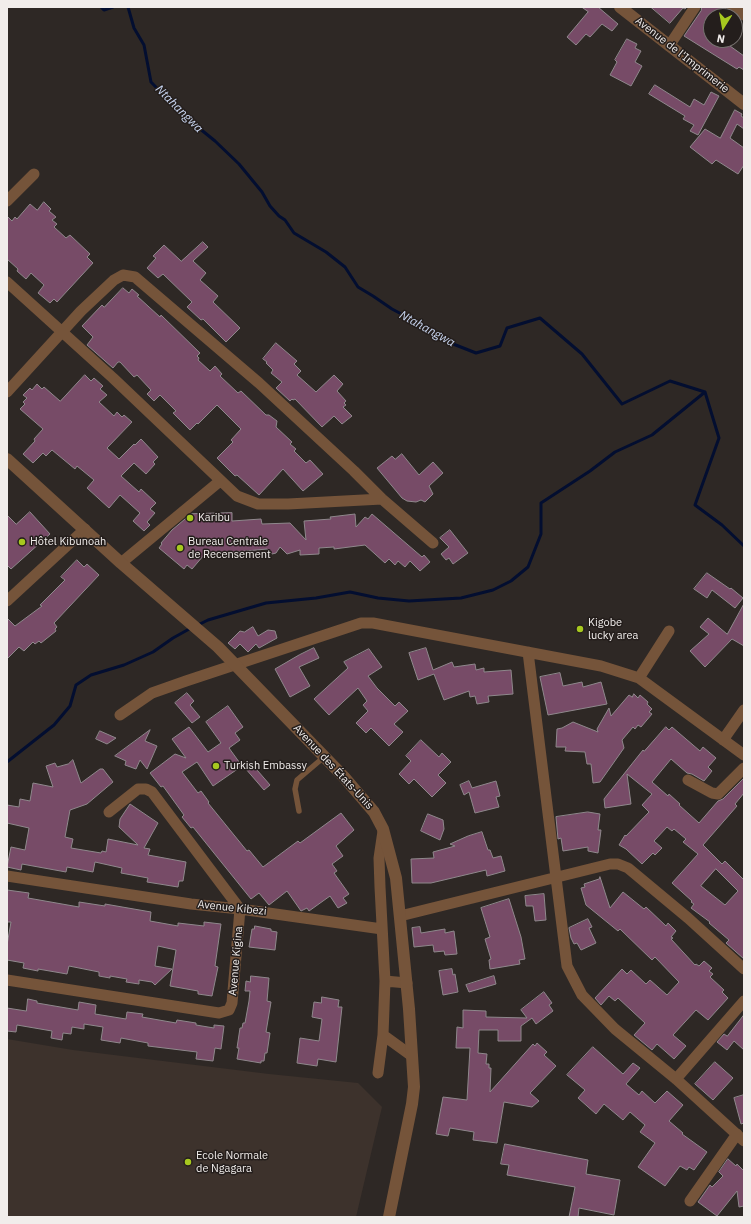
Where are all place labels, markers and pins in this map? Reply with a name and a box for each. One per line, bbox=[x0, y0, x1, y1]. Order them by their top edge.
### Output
place label: Karibu bbox=[198, 511, 230, 525]
marker: Karibu bbox=[185, 513, 195, 523]
place label: Hôtel Kibunoah bbox=[30, 535, 106, 549]
place label: Bureau Centrale de Recensement bbox=[188, 535, 271, 561]
marker: Hôtel Kibunoah bbox=[17, 537, 27, 547]
marker: Bureau Centrale de Recensement bbox=[175, 543, 185, 553]
place label: Kigobe lucky area bbox=[588, 616, 638, 642]
marker: Kigobe lucky area bbox=[575, 624, 585, 634]
place label: Turkish Embassy bbox=[224, 759, 307, 773]
marker: Turkish Embassy bbox=[211, 761, 221, 771]
place label: Ecole Normale de Ngagara bbox=[196, 1149, 268, 1175]
marker: Ecole Normale de Ngagara bbox=[183, 1157, 193, 1167]

